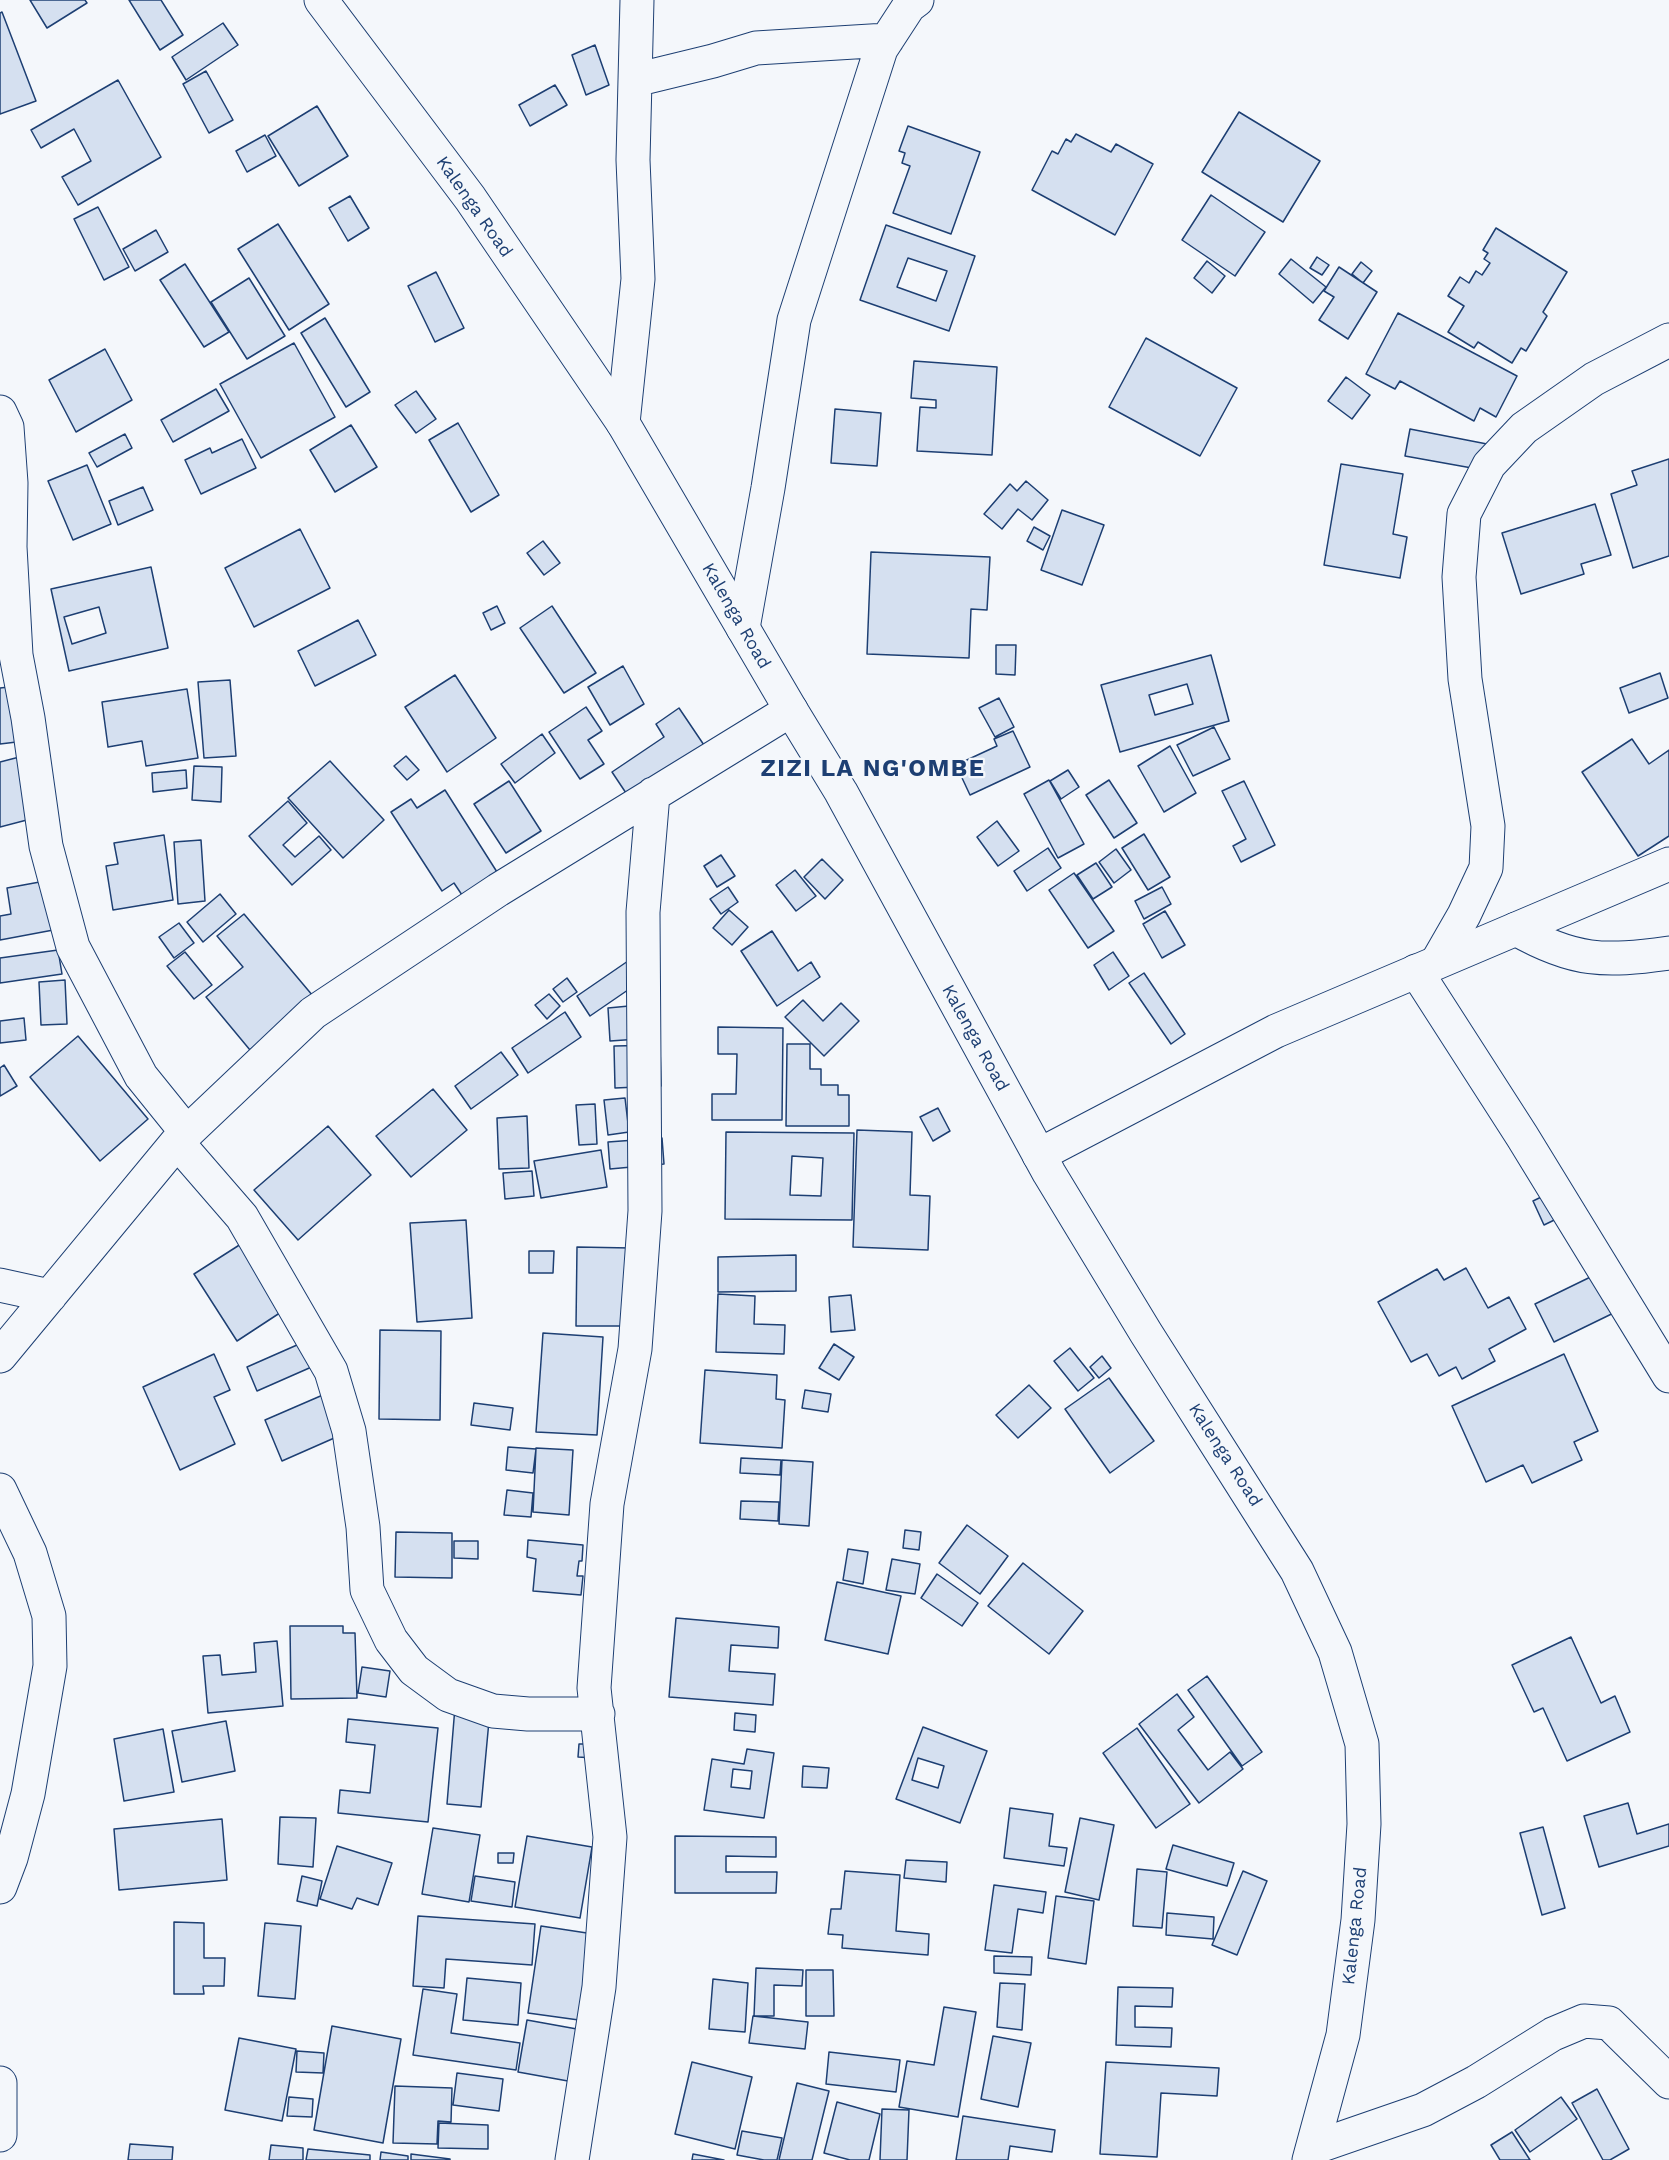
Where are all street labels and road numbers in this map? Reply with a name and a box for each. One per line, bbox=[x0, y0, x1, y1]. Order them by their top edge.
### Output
street label: Kalenga Road bbox=[431, 152, 517, 262]
street label: Kalenga Road bbox=[697, 559, 775, 673]
street label: Kalenga Road bbox=[937, 981, 1013, 1095]
street label: Kalenga Road bbox=[1184, 1399, 1266, 1511]
street label: Kalenga Road bbox=[1338, 1866, 1372, 1986]

